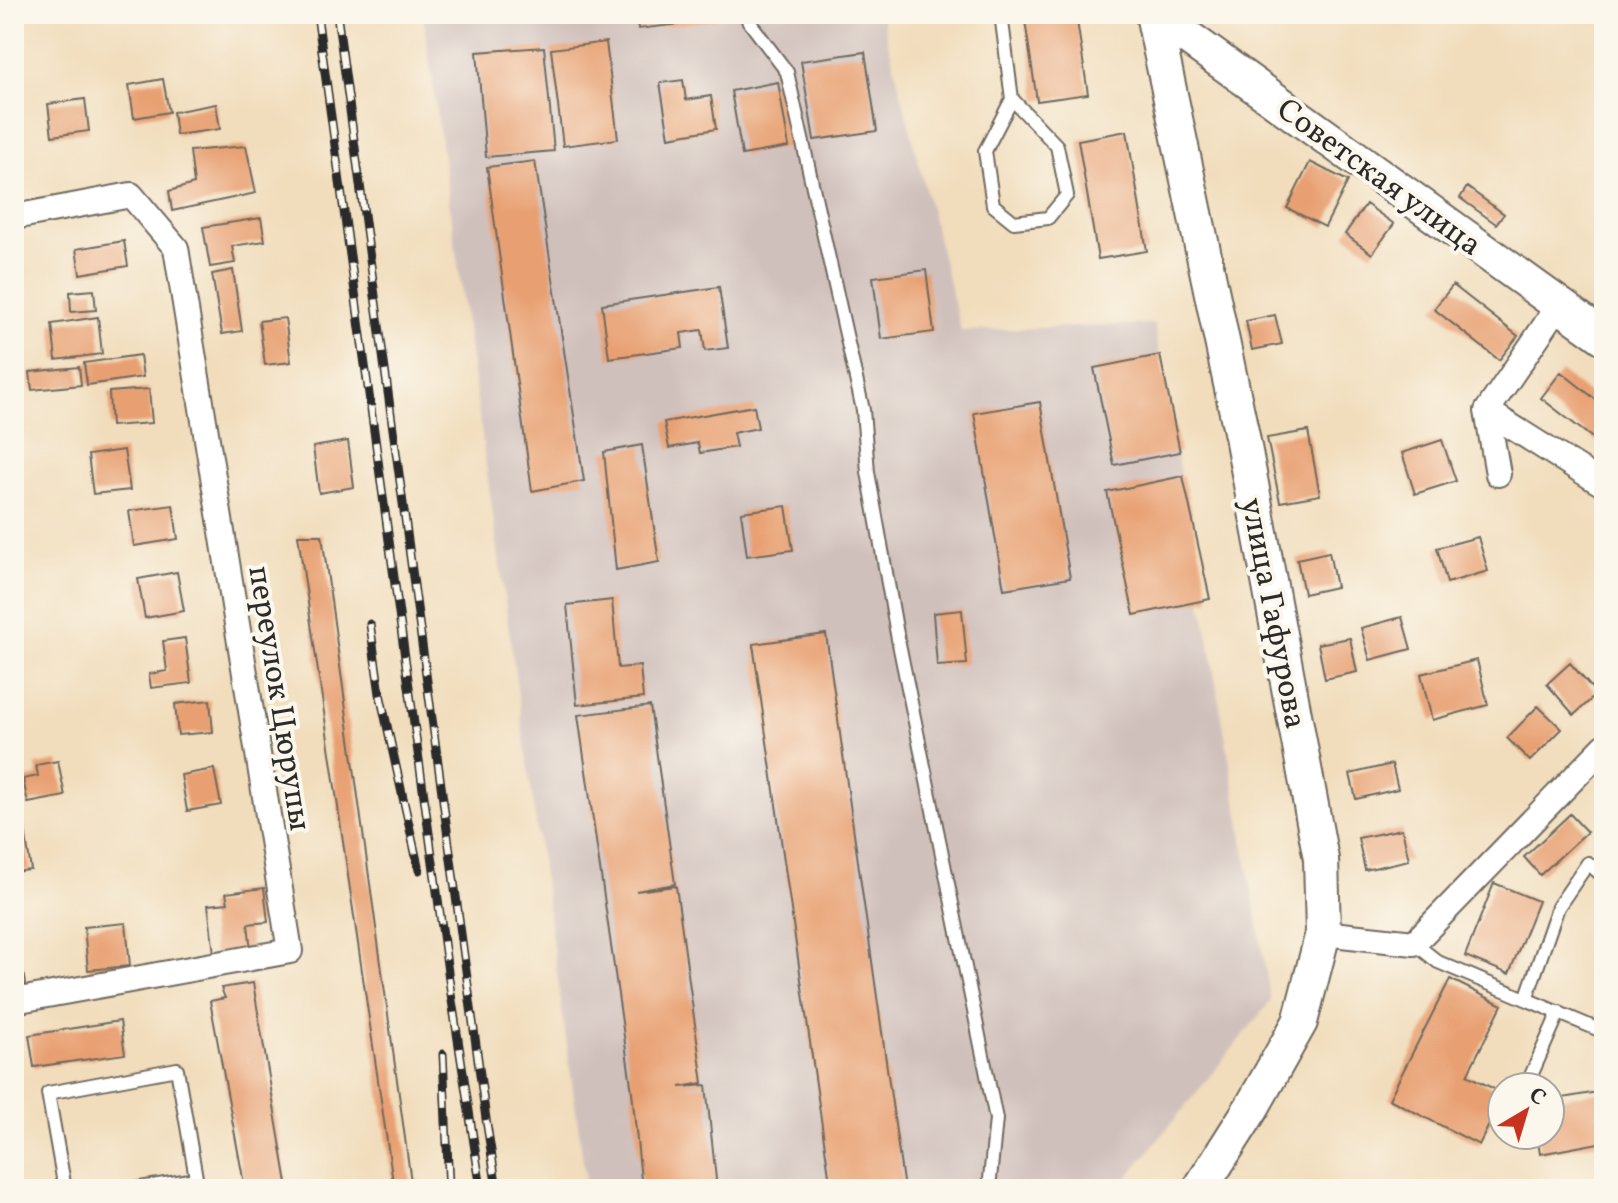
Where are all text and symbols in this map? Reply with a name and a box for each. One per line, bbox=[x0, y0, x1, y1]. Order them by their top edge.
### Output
street label: Советская улица bbox=[1267, 89, 1490, 268]
street label: улица Гафурова bbox=[1228, 494, 1316, 733]
street label: переулок Цюрупы bbox=[235, 563, 321, 834]
north arrow bbox=[1486, 1071, 1566, 1151]
text: С bbox=[1522, 1081, 1552, 1114]

